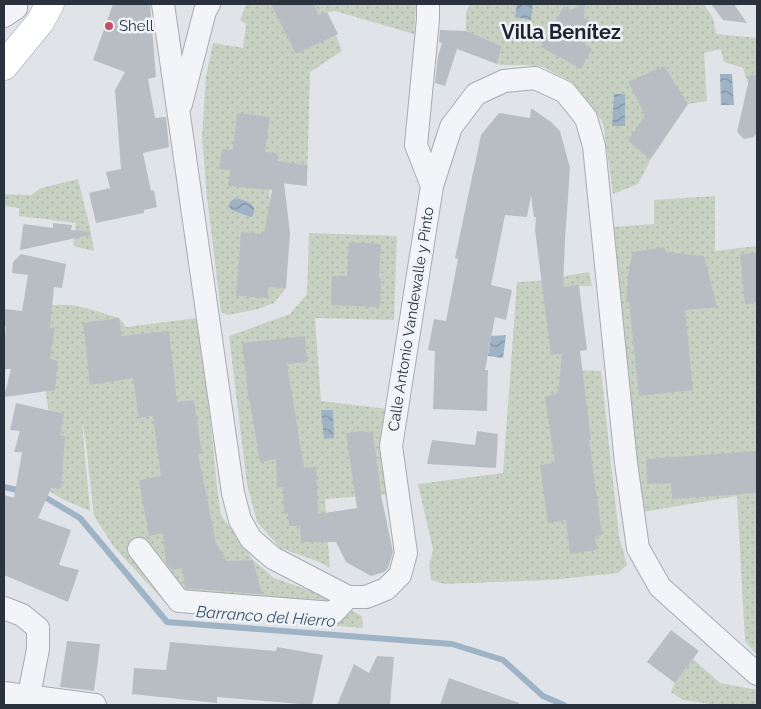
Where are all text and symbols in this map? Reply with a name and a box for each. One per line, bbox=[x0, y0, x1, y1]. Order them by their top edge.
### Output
place label: Shell bbox=[119, 17, 155, 35]
marker: Shell bbox=[103, 20, 115, 32]
district label: Villa Benítez bbox=[501, 20, 621, 44]
street label: Calle Antonio Vandewalle y Pinto bbox=[384, 205, 438, 433]
water label: Barranco del Hierro bbox=[196, 602, 336, 631]

